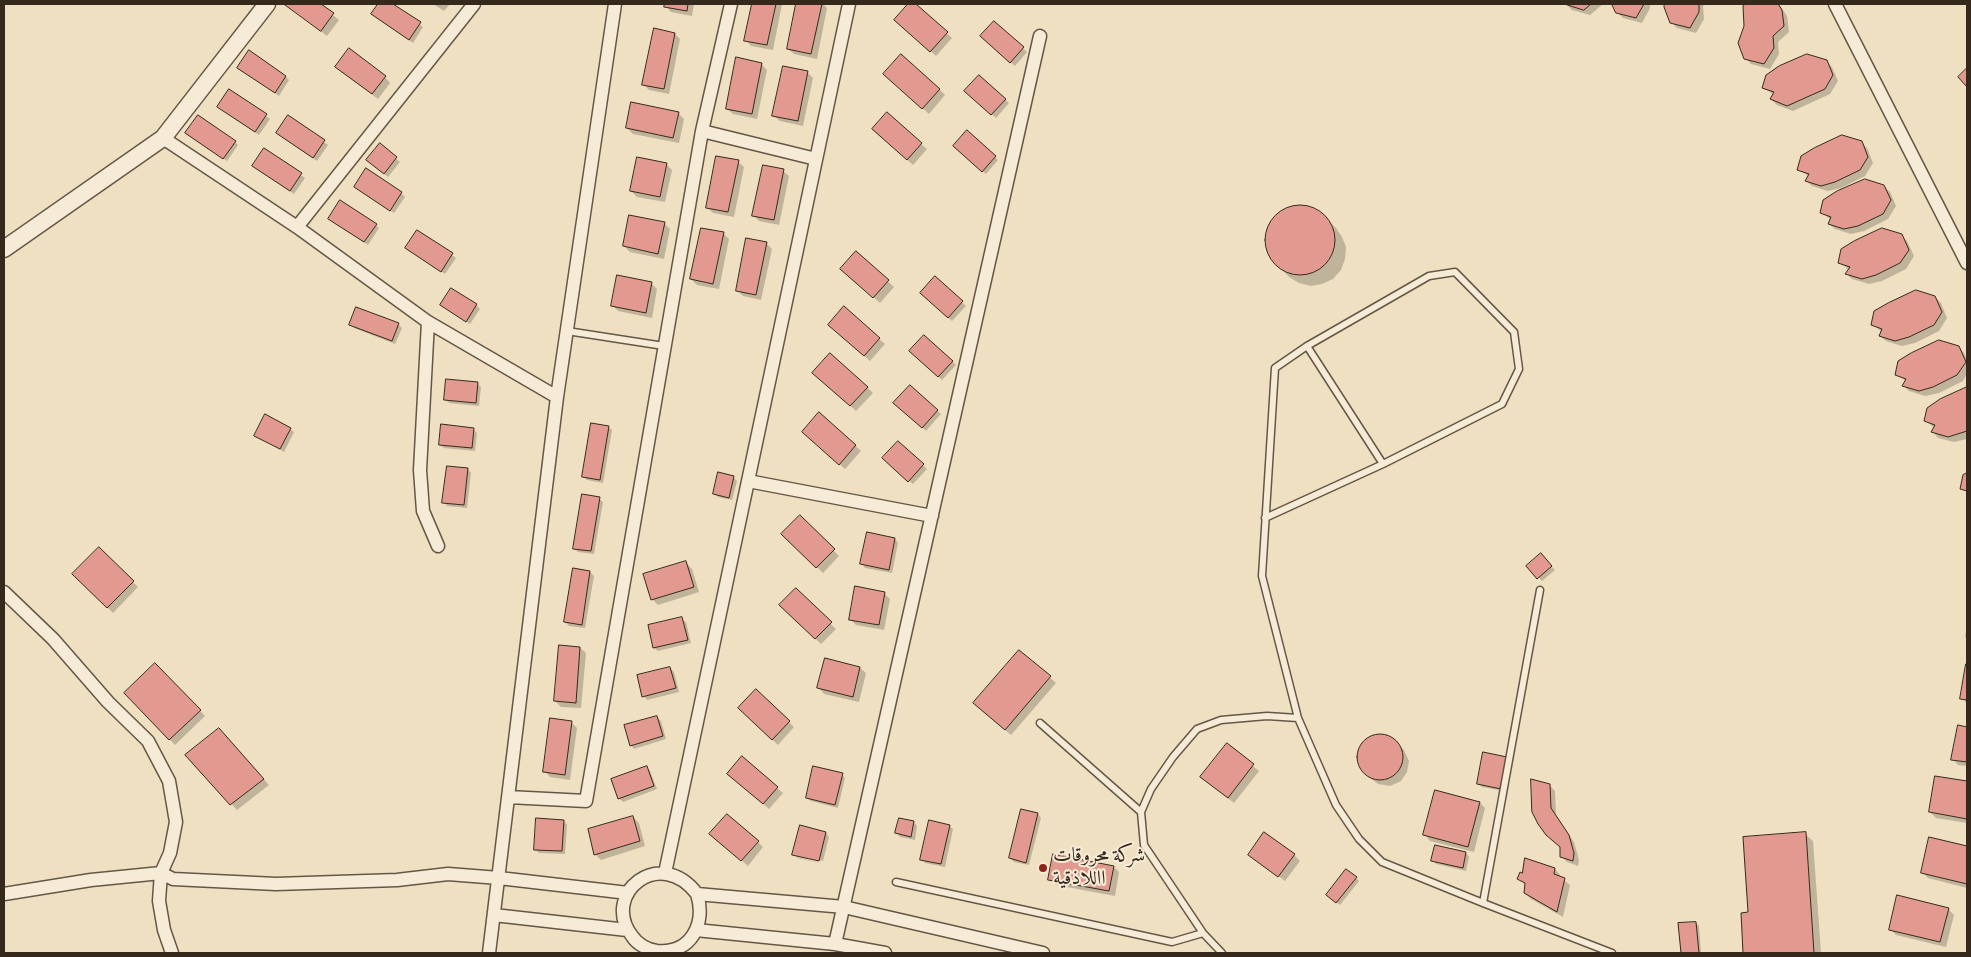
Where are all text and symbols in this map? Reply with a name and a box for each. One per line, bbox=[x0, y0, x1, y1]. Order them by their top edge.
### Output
place label: شركة محروقات االلاذقية bbox=[1053, 844, 1145, 891]
marker: شركة محروقات االلاذقية bbox=[1037, 862, 1049, 874]

